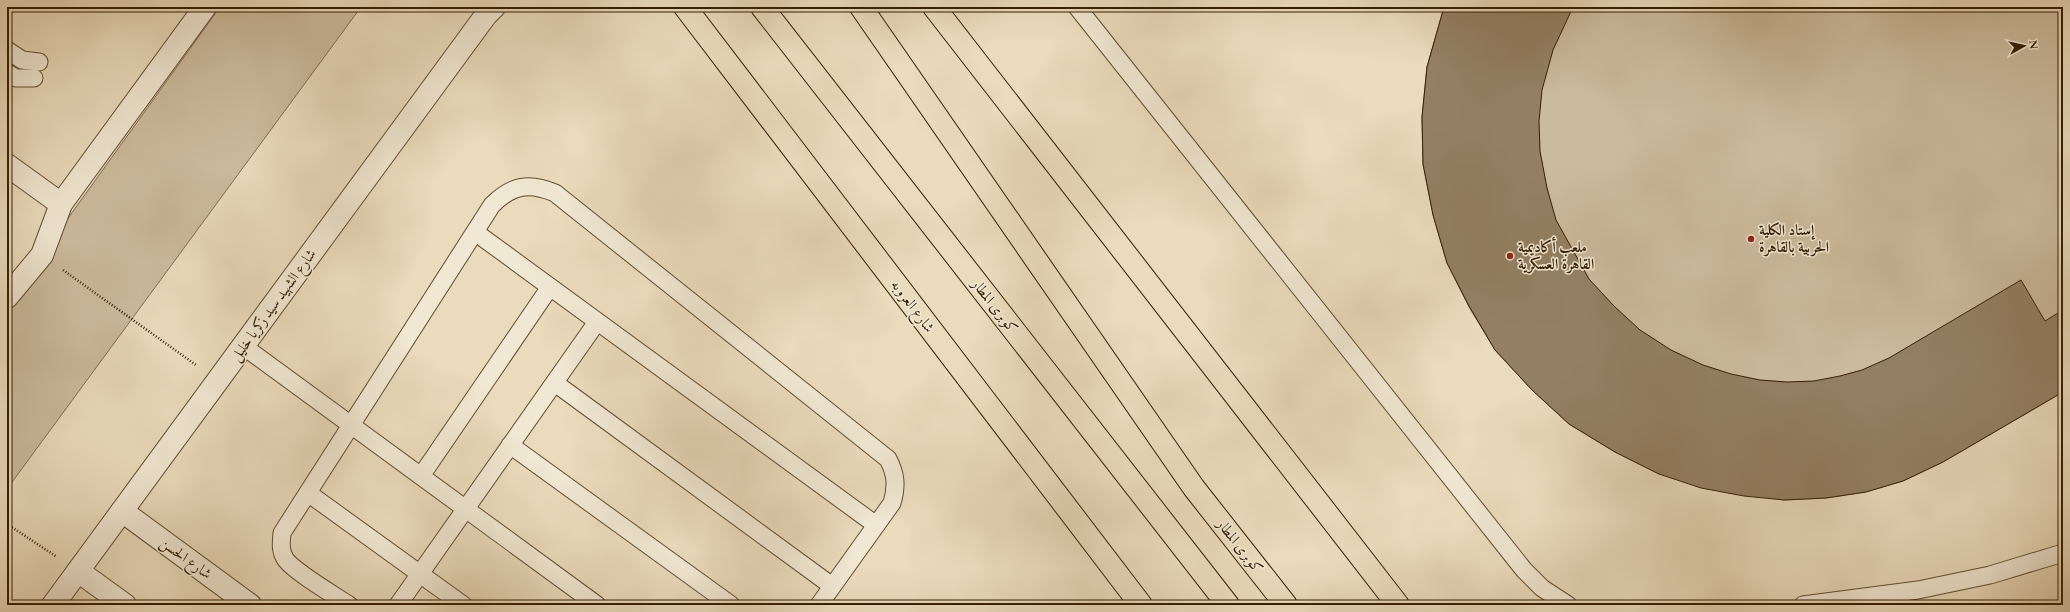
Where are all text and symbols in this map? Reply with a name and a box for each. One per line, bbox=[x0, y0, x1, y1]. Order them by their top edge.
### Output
north arrow bbox=[2004, 26, 2044, 66]
text: N bbox=[2026, 39, 2041, 50]
place label: إستاد الكلية الحربية بالقاهرة bbox=[1759, 220, 1829, 257]
marker: إستاد الكلية الحربية بالقاهرة bbox=[1746, 234, 1756, 244]
place label: ملعب أكاديمية القاهرة العسكرية bbox=[1518, 236, 1594, 274]
street label: شارع الشهيد سيد زكريا خليل bbox=[225, 245, 323, 367]
marker: ملعب أكاديمية القاهرة العسكرية bbox=[1505, 251, 1515, 261]
street label: كوبرى المطار bbox=[967, 273, 1023, 337]
street label: شارع العروبه bbox=[884, 275, 939, 338]
street label: كوبرى المطار bbox=[1212, 513, 1268, 577]
street label: شارع الحسن bbox=[154, 532, 216, 586]

